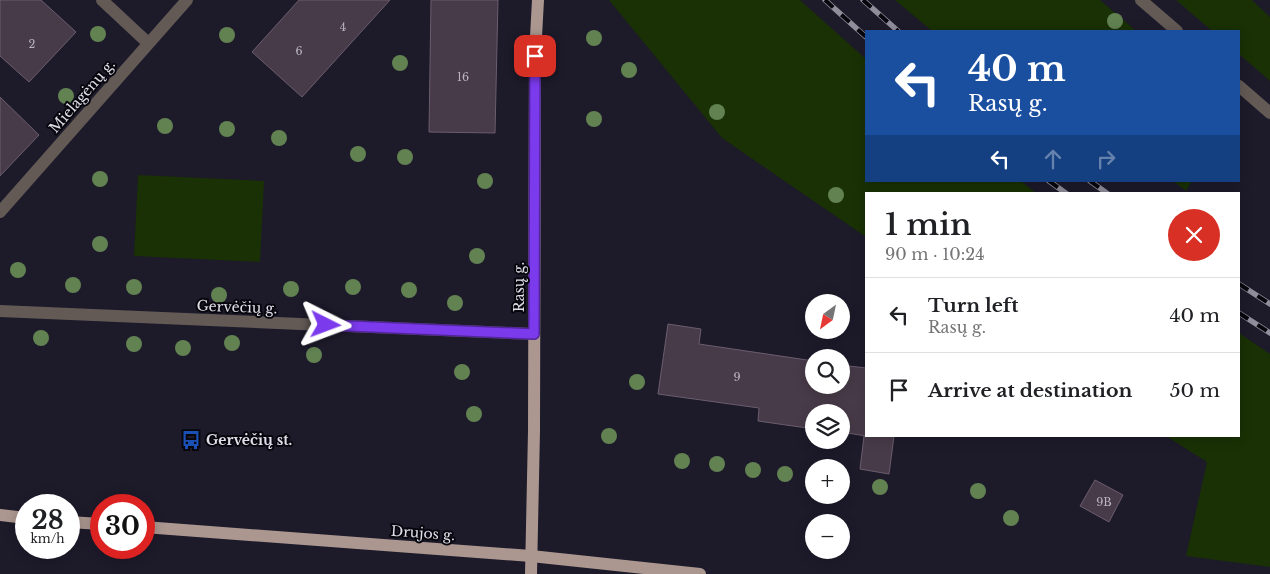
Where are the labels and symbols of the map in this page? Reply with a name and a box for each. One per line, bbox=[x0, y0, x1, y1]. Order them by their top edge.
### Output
house number: 4 bbox=[340, 20, 346, 34]
pin bbox=[514, 35, 556, 77]
house number: 2 bbox=[29, 37, 36, 51]
house number: 6 bbox=[295, 44, 303, 58]
street label: Mielagėnų g. bbox=[45, 55, 119, 137]
house number: 16 bbox=[457, 70, 469, 84]
street label: Rasų g. bbox=[510, 262, 528, 312]
north arrow bbox=[805, 294, 850, 339]
street label: Gervėčių g. bbox=[196, 297, 278, 317]
position arrow bbox=[299, 298, 351, 350]
house number: 9 bbox=[733, 370, 741, 384]
bus stop icon: Gervėčių st. bbox=[180, 429, 202, 451]
place label: Gervėčių st. bbox=[206, 431, 292, 449]
speed limit sign: 30 bbox=[90, 494, 155, 559]
house number: 9B bbox=[1096, 495, 1112, 509]
street label: Drujos g. bbox=[390, 522, 456, 544]

